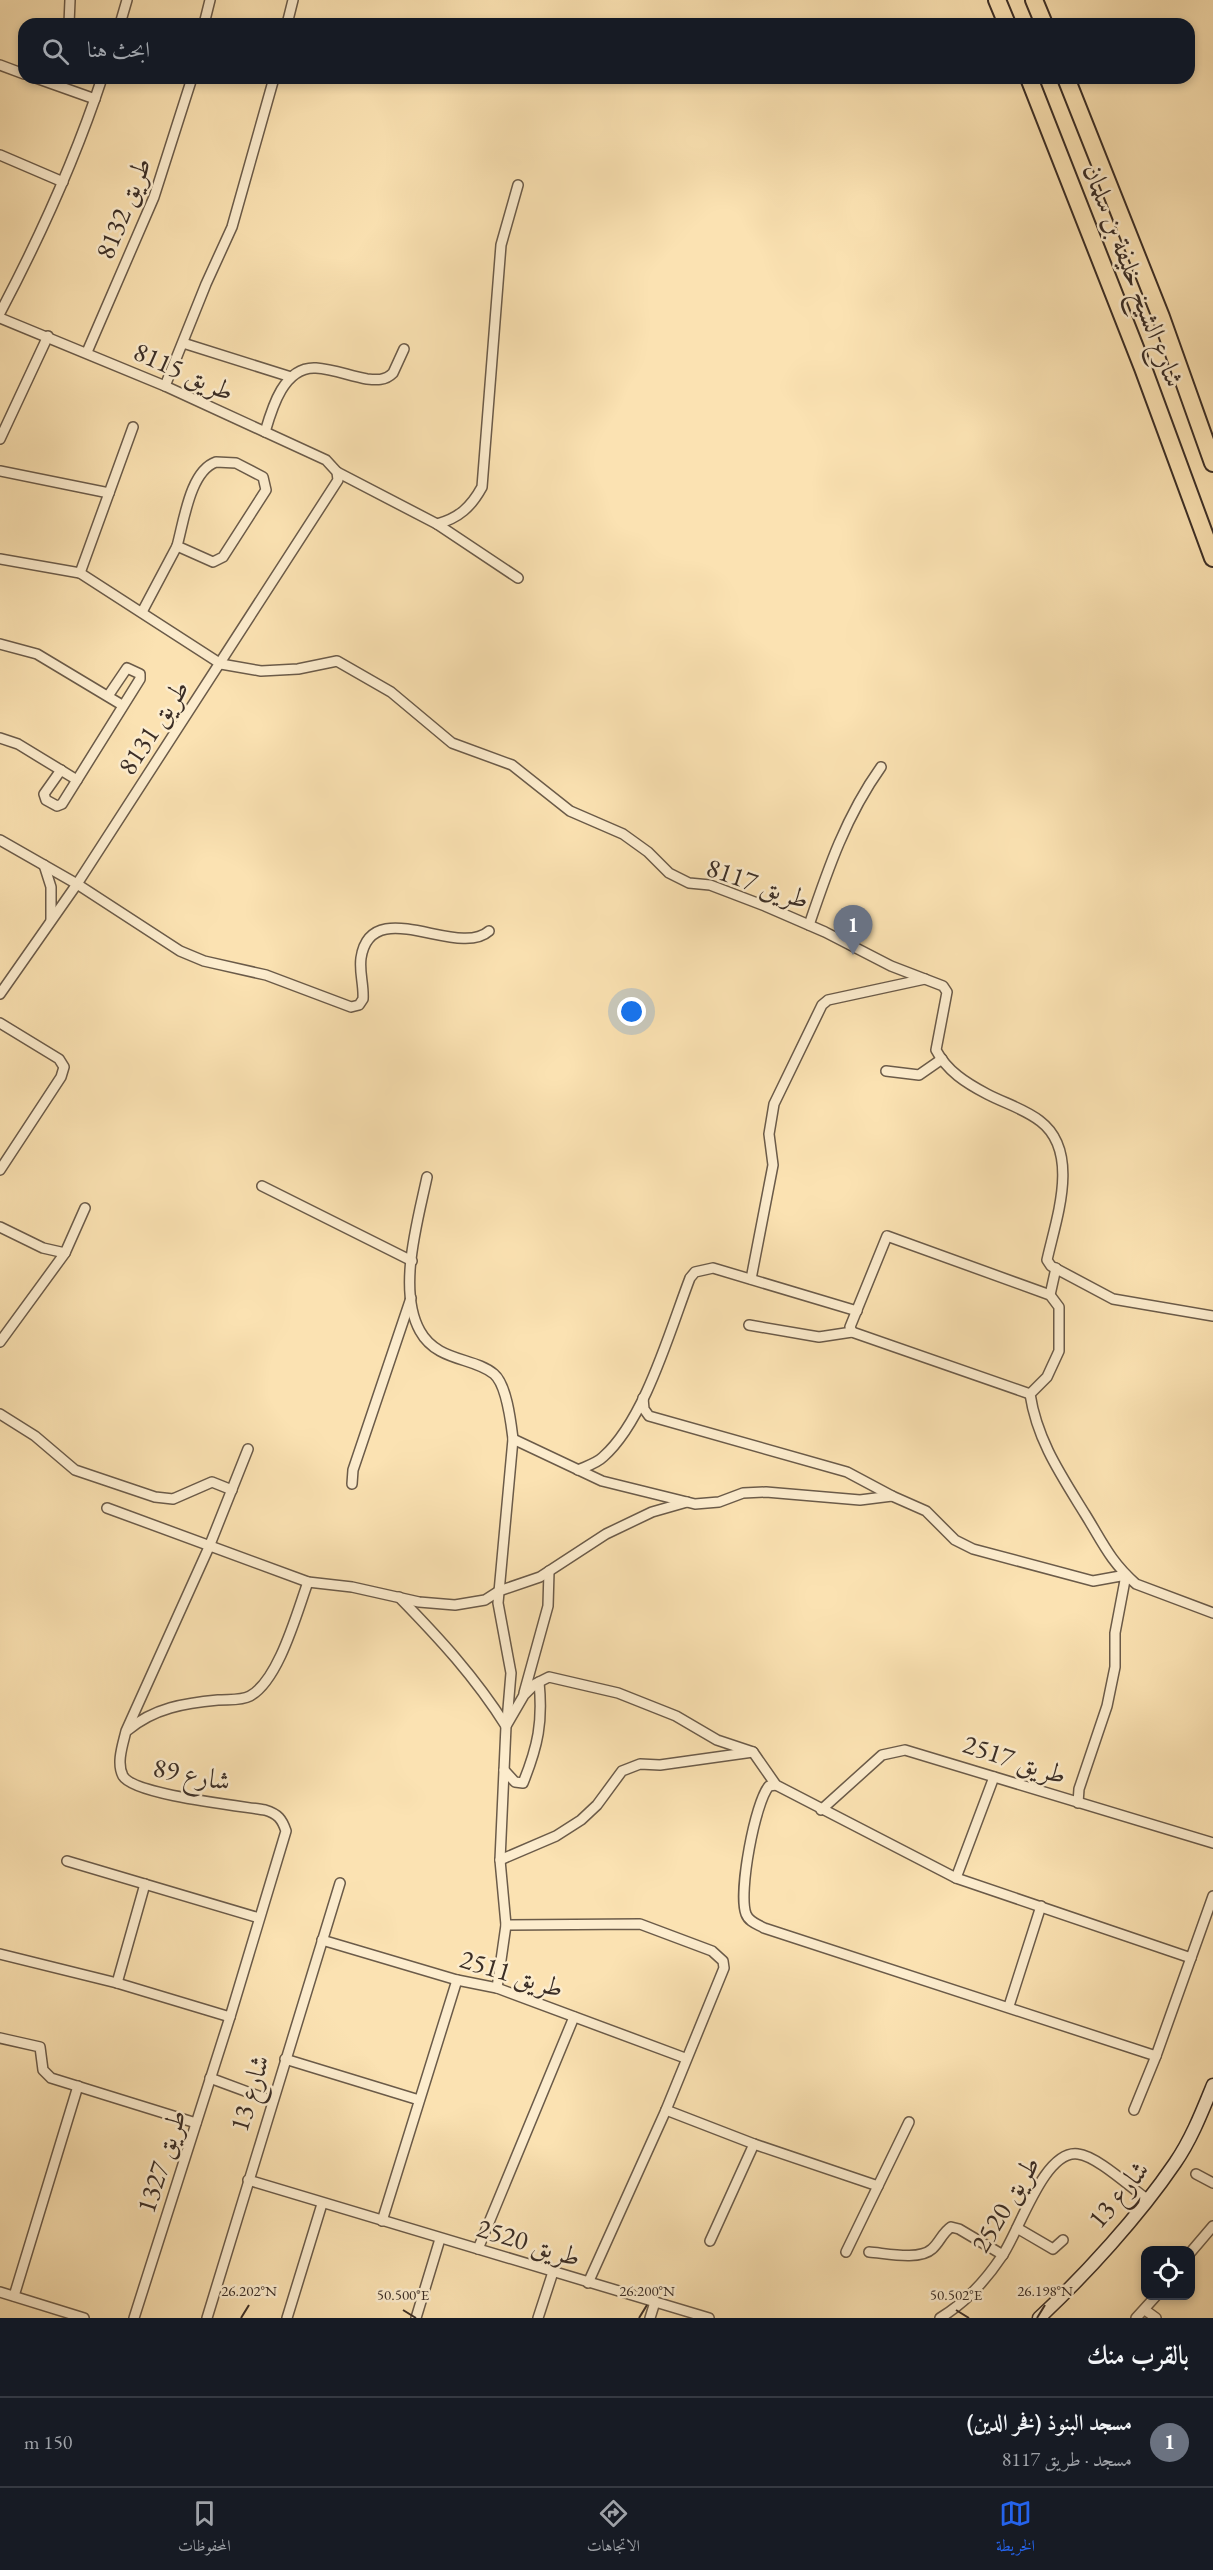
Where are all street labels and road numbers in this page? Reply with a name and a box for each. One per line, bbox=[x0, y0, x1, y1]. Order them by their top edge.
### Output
street label: طريق 8132 bbox=[87, 152, 159, 264]
street label: شارع الشيخ خليفة بن سلمان bbox=[1069, 158, 1193, 394]
street label: طريق 8115 bbox=[128, 333, 240, 409]
street label: طريق 8131 bbox=[109, 673, 197, 781]
street label: طريق 8117 bbox=[702, 849, 814, 917]
street label: طريق 2517 bbox=[959, 1726, 1071, 1792]
street label: شارع 89 bbox=[149, 1749, 234, 1804]
street label: طريق 2511 bbox=[456, 1941, 568, 2005]
street label: شارع 13 bbox=[221, 2050, 282, 2137]
street label: طريق 1327 bbox=[128, 2105, 194, 2217]
street label: طريق 2520 bbox=[963, 2149, 1047, 2259]
street label: شارع 13 bbox=[1079, 2153, 1160, 2238]
street label: طريق 2520 bbox=[473, 2210, 585, 2274]

